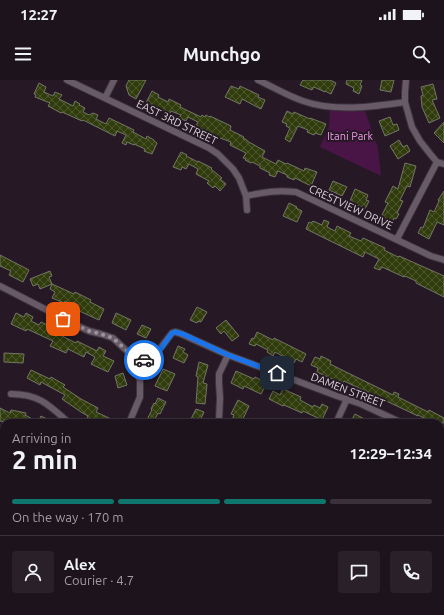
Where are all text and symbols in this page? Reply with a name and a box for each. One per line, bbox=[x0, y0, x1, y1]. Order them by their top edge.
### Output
text: 12:27 bbox=[20, 6, 58, 23]
icon: menu bbox=[12, 43, 34, 65]
icon: search bbox=[410, 43, 432, 65]
text: Munchgo bbox=[183, 44, 261, 64]
street label: EAST 3RD STREET bbox=[135, 97, 219, 147]
park label: Itani Park bbox=[327, 130, 373, 142]
street label: CRESTVIEW DRIVE bbox=[307, 182, 395, 232]
pin bbox=[46, 302, 80, 336]
icon: bag bbox=[52, 308, 74, 330]
courier bbox=[124, 340, 164, 380]
icon: car bbox=[133, 349, 155, 371]
pin bbox=[260, 356, 294, 390]
icon: home bbox=[266, 362, 288, 384]
street label: DAMEN STREET bbox=[309, 370, 387, 410]
text: Arriving in bbox=[12, 431, 71, 445]
text: 2 min bbox=[12, 445, 78, 474]
text: 12:29–12:34 bbox=[349, 445, 432, 462]
text: On the way · 170 m bbox=[12, 510, 124, 524]
button: person bbox=[12, 551, 54, 593]
button: chat bbox=[338, 551, 380, 593]
button: phone bbox=[390, 551, 432, 593]
text: Alex bbox=[64, 556, 96, 573]
text: Courier · 4.7 bbox=[64, 573, 134, 587]

